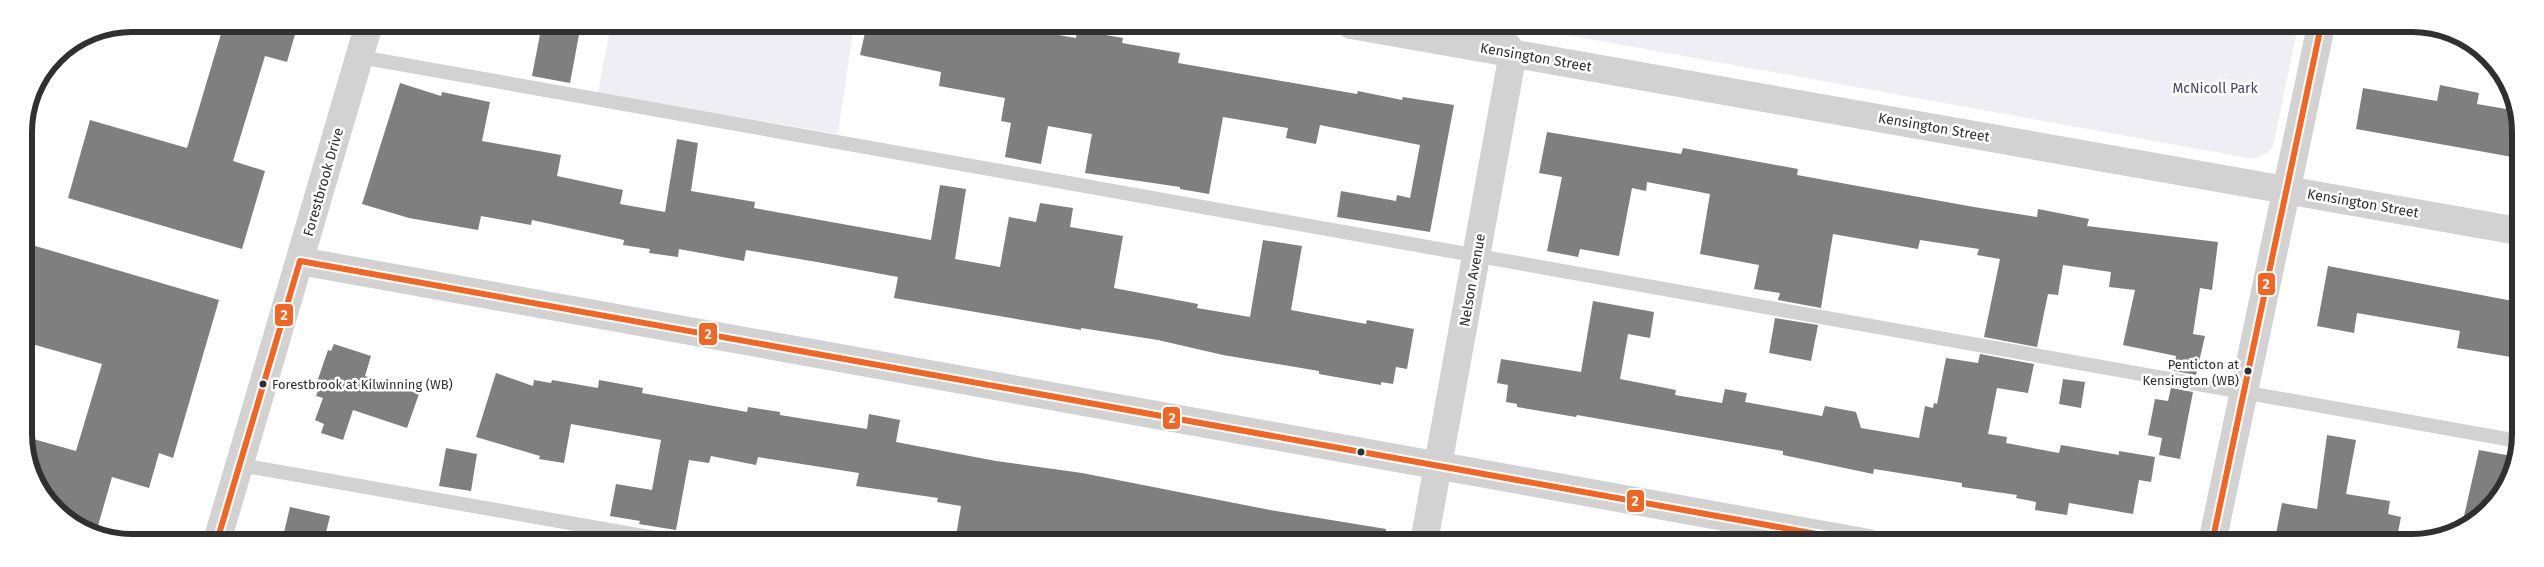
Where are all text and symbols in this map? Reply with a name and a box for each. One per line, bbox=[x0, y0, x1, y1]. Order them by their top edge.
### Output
street label: Kensington Street bbox=[1479, 39, 1594, 76]
park label: McNicoll Park bbox=[2172, 80, 2258, 97]
street label: Kensington Street bbox=[1877, 109, 1992, 146]
street label: Forestbrook Drive bbox=[300, 126, 347, 238]
street label: Kensington Street bbox=[2306, 185, 2421, 222]
street label: Nelson Avenue bbox=[1456, 232, 1489, 328]
line badge: 2 bbox=[2257, 272, 2276, 296]
text: 2 bbox=[2262, 276, 2270, 293]
line badge: 2 bbox=[274, 303, 294, 327]
text: 2 bbox=[280, 307, 288, 324]
line badge: 2 bbox=[698, 322, 718, 346]
text: 2 bbox=[704, 326, 712, 343]
place label: Penticton at Kensington (WB) bbox=[2142, 357, 2239, 388]
marker: Penticton at Kensington (WB) bbox=[2243, 366, 2253, 376]
place label: Forestbrook at Kilwinning (WB) bbox=[272, 377, 453, 392]
marker: Forestbrook at Kilwinning (WB) bbox=[258, 379, 268, 389]
line badge: 2 bbox=[1162, 406, 1181, 430]
text: 2 bbox=[1168, 410, 1176, 427]
unlabelled marker bbox=[1356, 447, 1366, 457]
line badge: 2 bbox=[1626, 489, 1645, 513]
text: 2 bbox=[1631, 493, 1639, 510]

